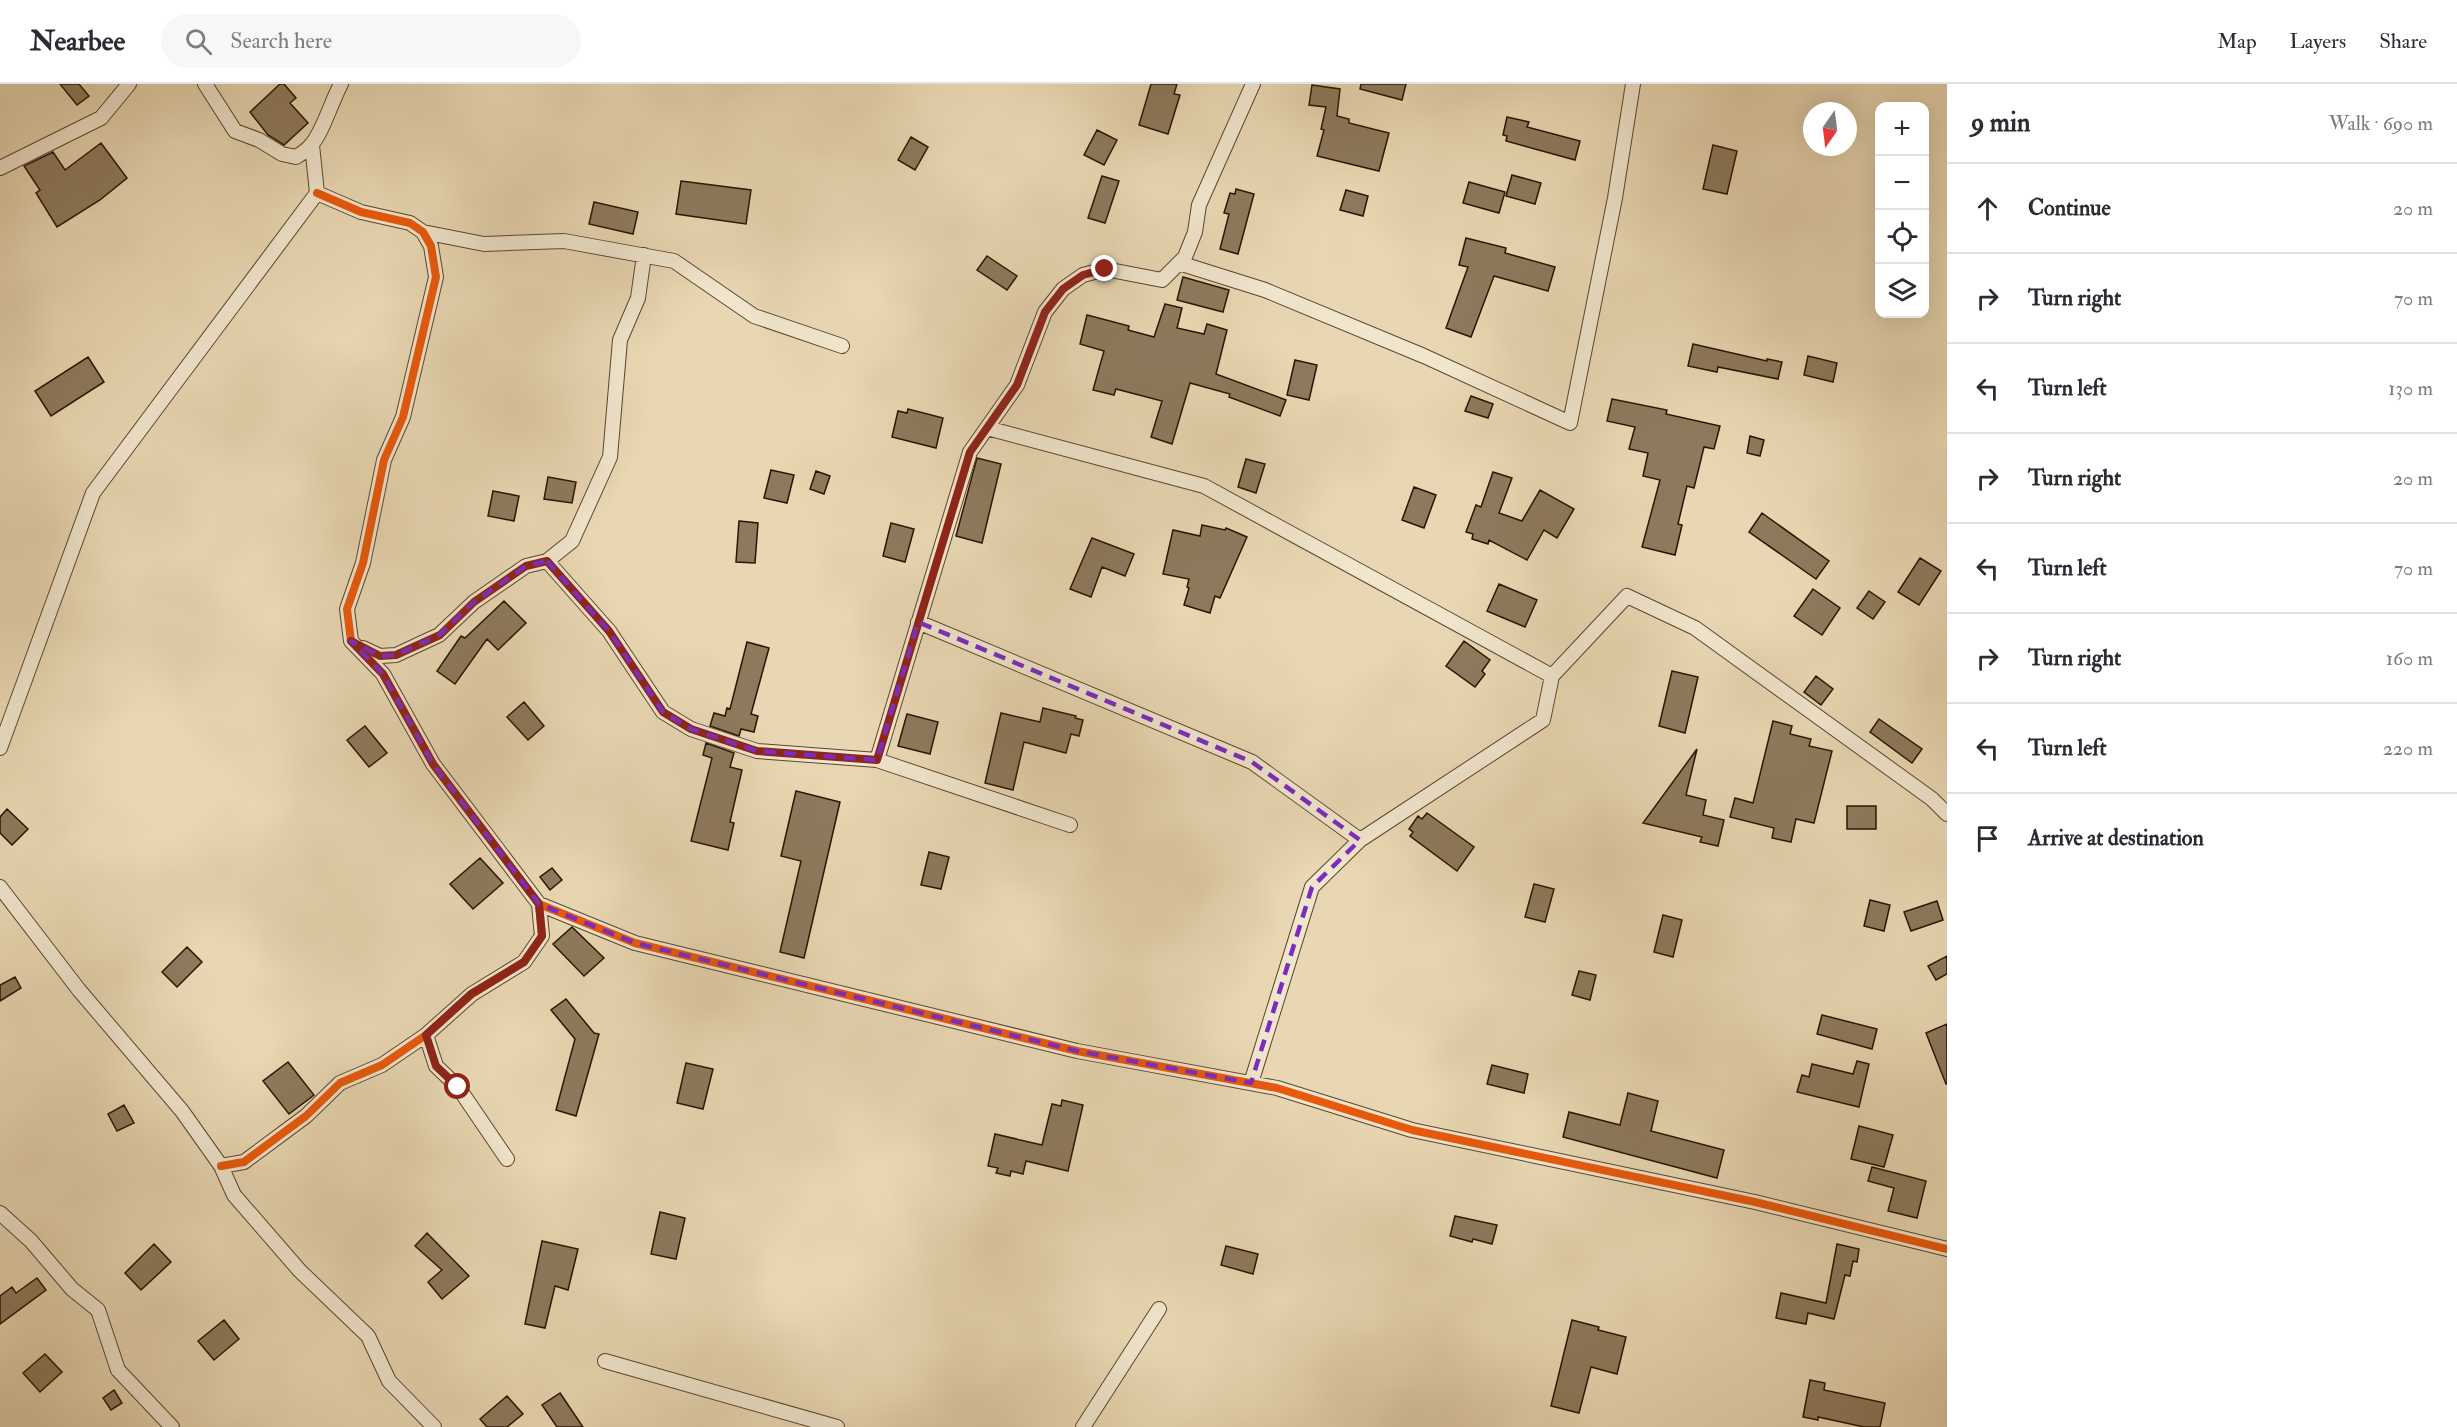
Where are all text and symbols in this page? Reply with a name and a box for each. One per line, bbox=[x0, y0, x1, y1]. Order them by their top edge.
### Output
search box bbox=[161, 14, 581, 68]
text: Nearbee bbox=[30, 24, 125, 59]
icon: search bbox=[182, 25, 215, 58]
text: Search here bbox=[230, 27, 332, 55]
text: Map bbox=[2217, 28, 2257, 55]
text: Layers bbox=[2290, 28, 2346, 55]
text: Share bbox=[2379, 28, 2427, 55]
north arrow bbox=[1803, 102, 1857, 156]
map controls bbox=[1875, 102, 1929, 318]
button: + bbox=[1875, 102, 1929, 156]
text: 9 min bbox=[1971, 107, 2030, 139]
text: Walk · 690 m bbox=[2329, 111, 2433, 136]
button: − bbox=[1875, 156, 1929, 210]
icon: ahead bbox=[1971, 192, 2004, 225]
text: Continue bbox=[2028, 194, 2111, 222]
text: 20 m bbox=[2393, 196, 2433, 221]
button: locate bbox=[1875, 210, 1929, 264]
route end bbox=[1091, 255, 1117, 281]
button: layers bbox=[1875, 264, 1929, 318]
icon: right bbox=[1971, 282, 2004, 315]
text: Turn right bbox=[2028, 284, 2121, 312]
text: 70 m bbox=[2394, 286, 2433, 311]
icon: left bbox=[1971, 372, 2004, 405]
text: Turn left bbox=[2028, 374, 2107, 402]
text: 130 m bbox=[2388, 376, 2433, 401]
icon: right bbox=[1971, 462, 2004, 495]
text: Turn right bbox=[2028, 464, 2121, 492]
text: 20 m bbox=[2393, 466, 2433, 491]
icon: left bbox=[1971, 552, 2004, 585]
text: Turn left bbox=[2028, 554, 2107, 582]
text: 70 m bbox=[2394, 556, 2433, 581]
icon: right bbox=[1971, 642, 2004, 675]
text: Turn right bbox=[2028, 644, 2121, 672]
text: 160 m bbox=[2386, 646, 2433, 671]
icon: left bbox=[1971, 732, 2004, 765]
text: Turn left bbox=[2028, 734, 2107, 762]
text: 220 m bbox=[2383, 736, 2433, 761]
icon: arrive bbox=[1971, 822, 2004, 855]
text: Arrive at destination bbox=[2028, 824, 2204, 852]
route start bbox=[444, 1073, 470, 1099]

